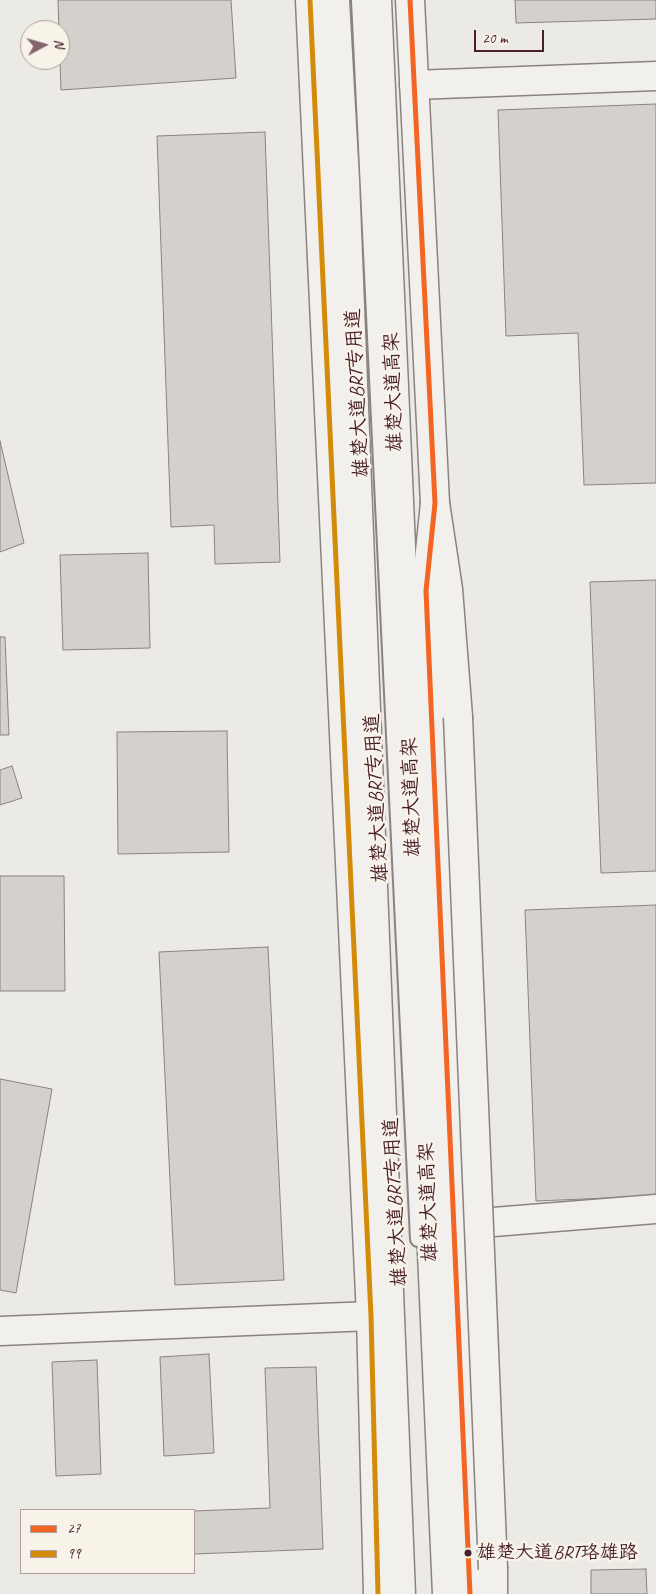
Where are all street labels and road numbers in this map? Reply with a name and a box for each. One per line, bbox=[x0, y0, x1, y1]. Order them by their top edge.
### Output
street label: 雄楚大道BRT专用道 bbox=[342, 308, 374, 478]
street label: 雄楚大道高架 bbox=[380, 332, 408, 452]
street label: 雄楚大道BRT专用道 bbox=[361, 713, 393, 883]
street label: 雄楚大道高架 bbox=[398, 737, 426, 857]
street label: 雄楚大道BRT专用道 bbox=[380, 1117, 412, 1287]
street label: 雄楚大道高架 bbox=[415, 1142, 443, 1262]

